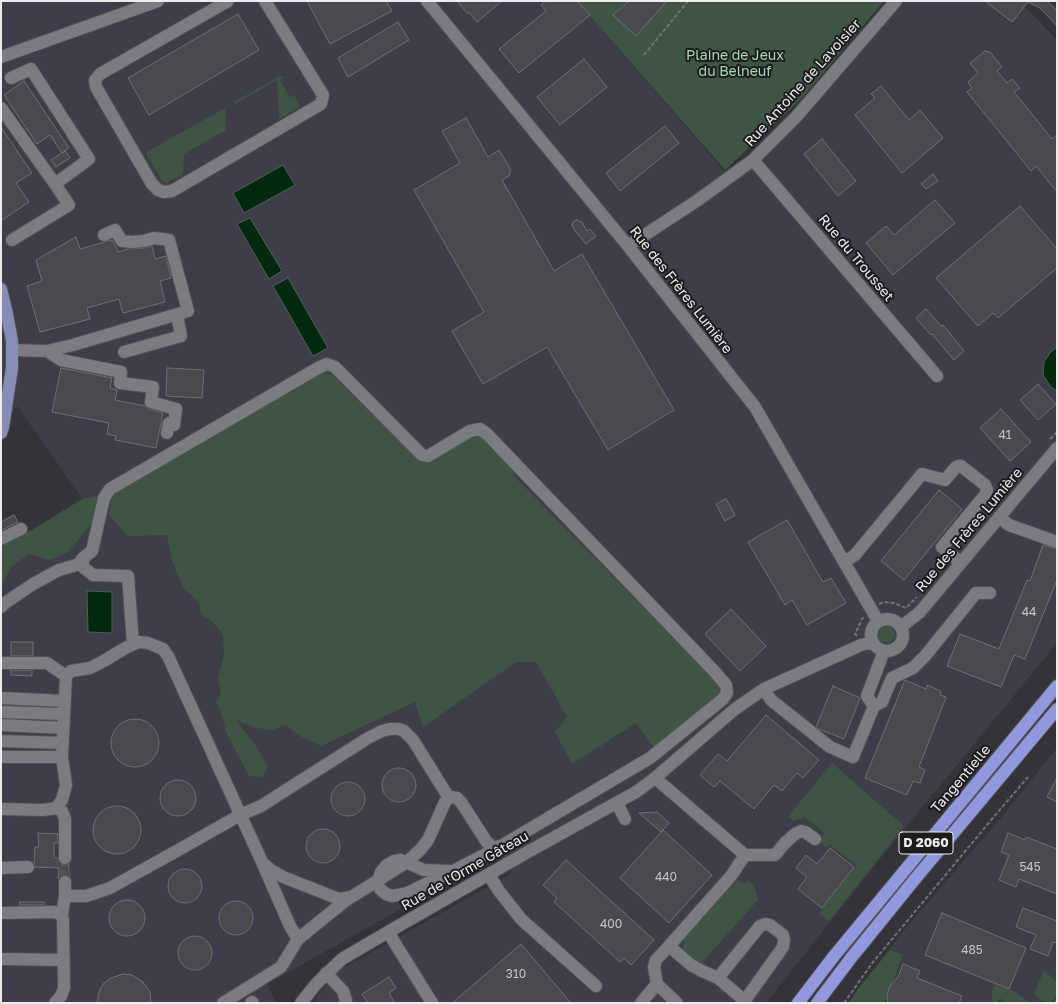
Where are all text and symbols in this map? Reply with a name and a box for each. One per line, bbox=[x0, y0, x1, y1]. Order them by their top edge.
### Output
street label: Rue Antoine de Lavoisier bbox=[741, 16, 865, 150]
park label: Plaine de Jeux du Belneuf bbox=[686, 48, 784, 80]
street label: Rue du Trousset bbox=[815, 211, 897, 305]
street label: Rue des Frères Lumière bbox=[626, 223, 736, 357]
house number: 41 bbox=[998, 428, 1012, 442]
street label: Rue des Frères Lumière bbox=[912, 464, 1026, 596]
house number: 44 bbox=[1022, 605, 1036, 619]
street label: Tangentielle bbox=[928, 742, 994, 816]
street label: Rue de l'Orme Gâteau bbox=[398, 828, 532, 914]
road number: D 2060 bbox=[899, 832, 953, 854]
house number: 545 bbox=[1019, 860, 1041, 874]
house number: 440 bbox=[655, 870, 677, 884]
house number: 400 bbox=[600, 917, 622, 931]
house number: 485 bbox=[961, 943, 983, 957]
house number: 310 bbox=[506, 967, 526, 981]

